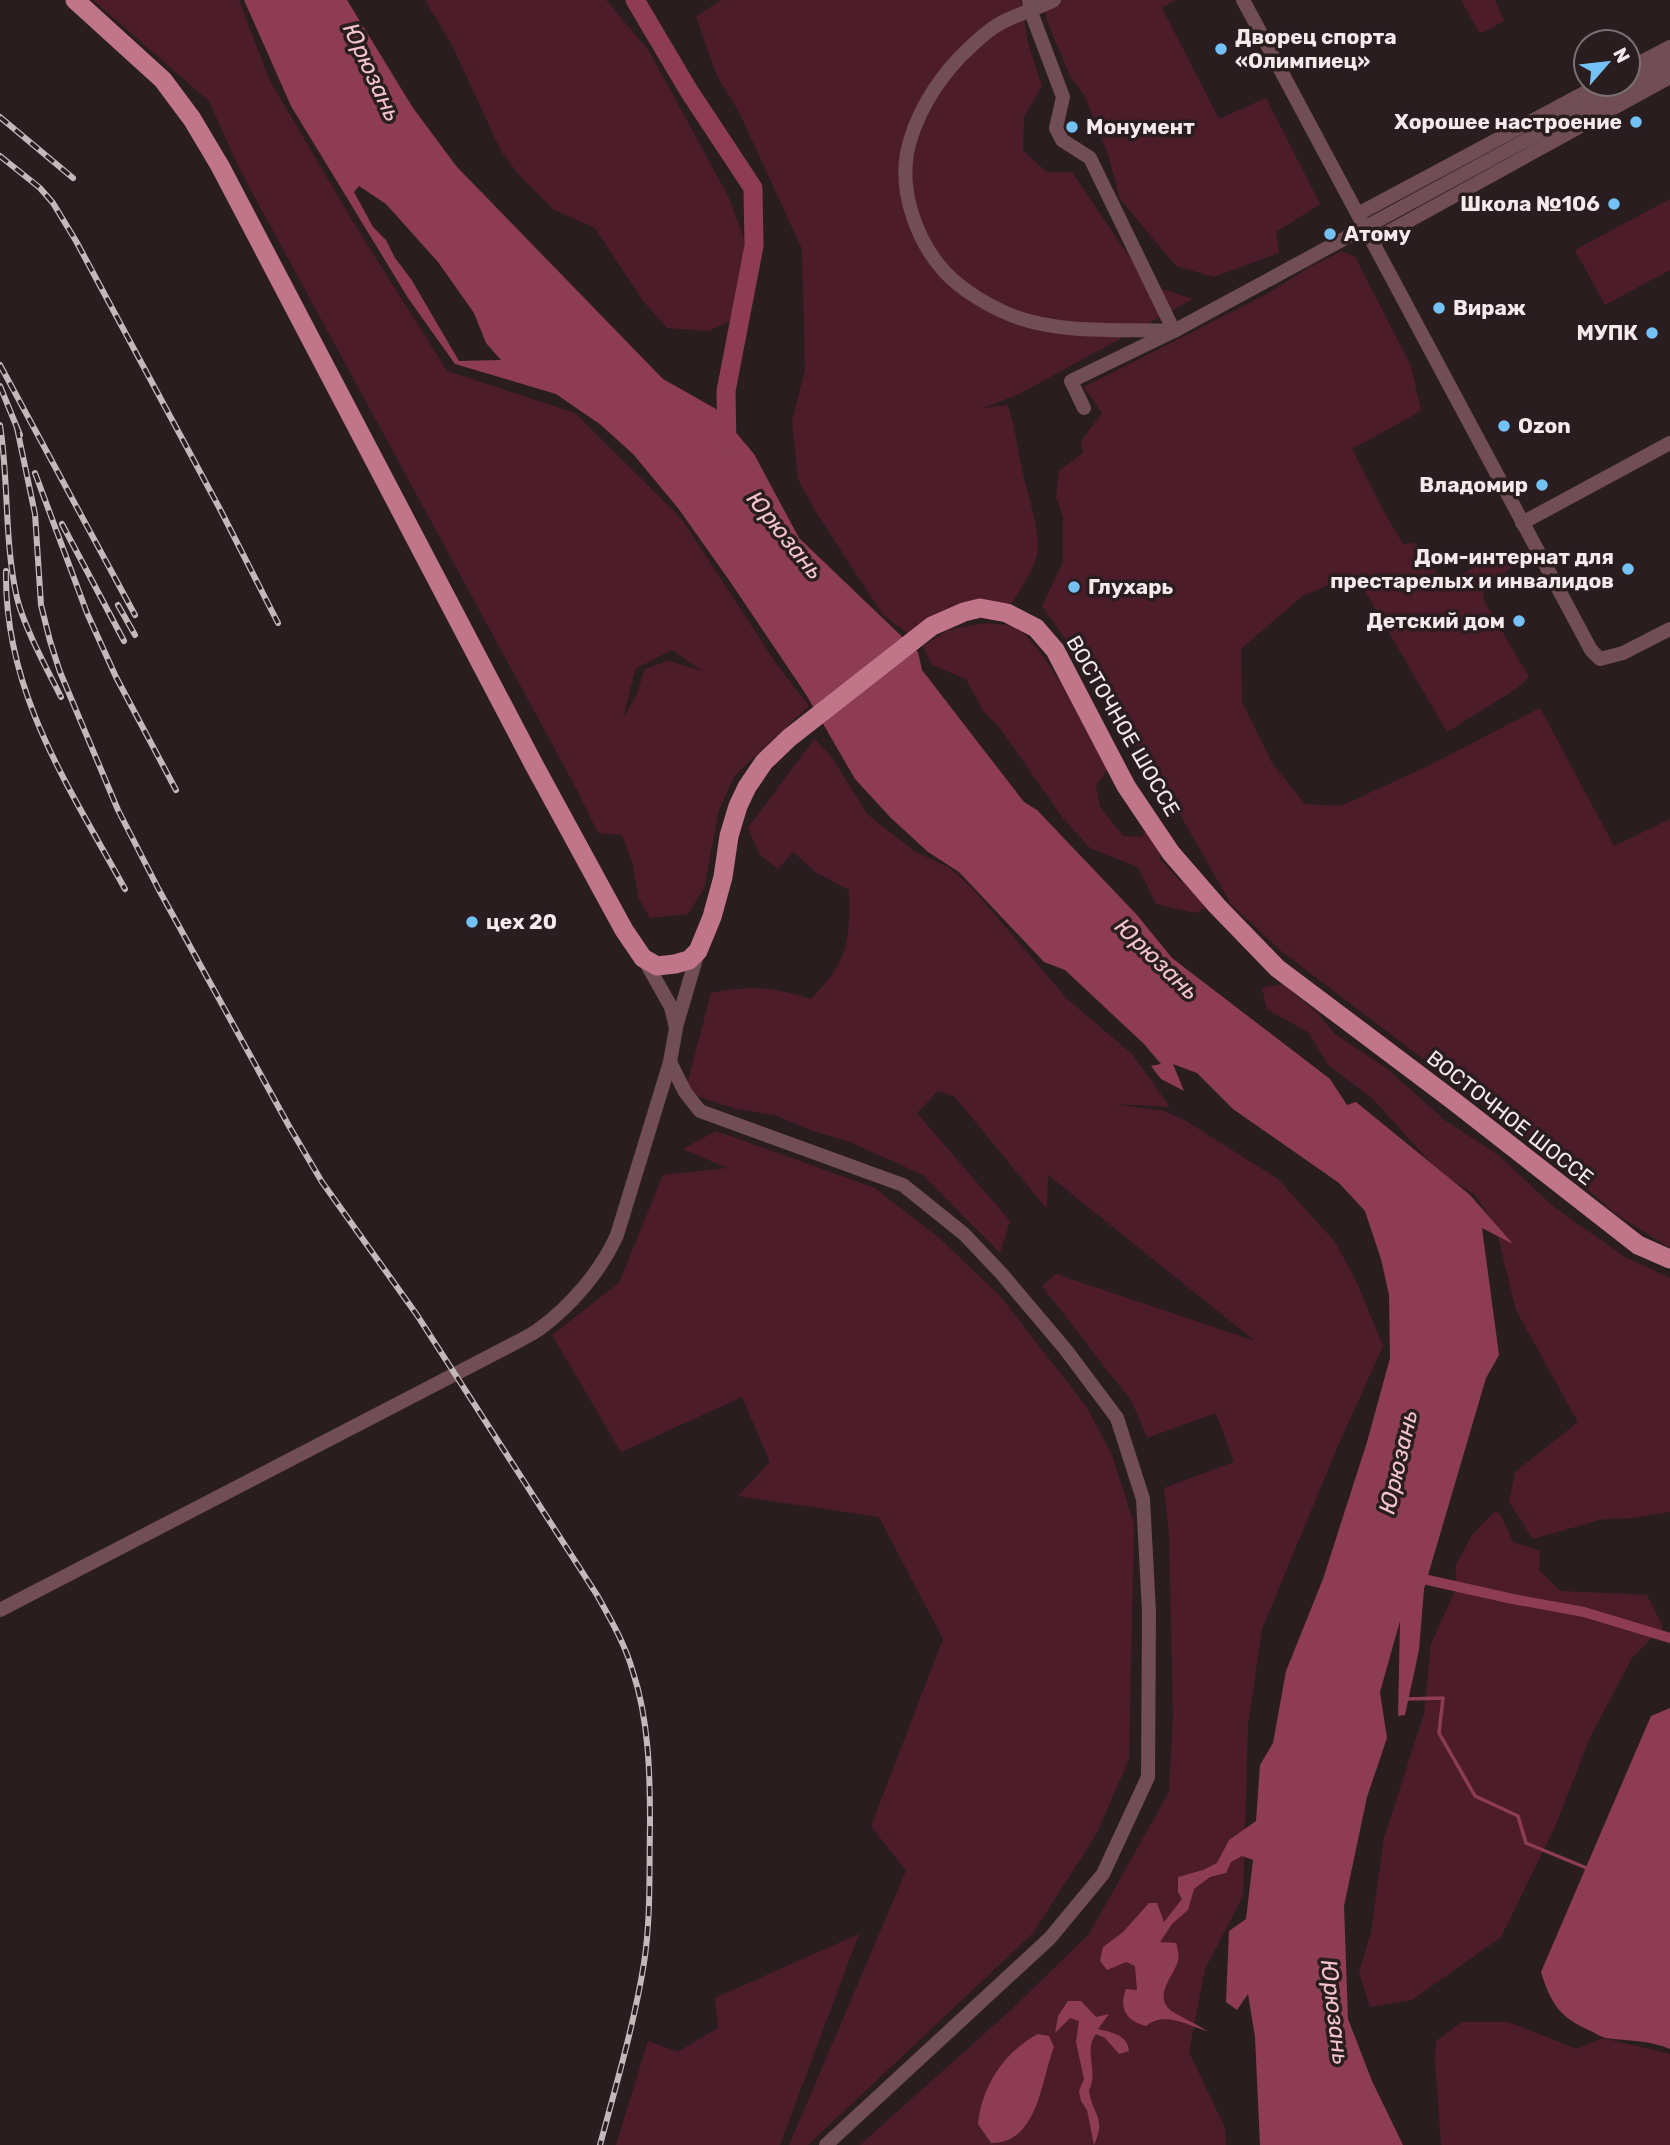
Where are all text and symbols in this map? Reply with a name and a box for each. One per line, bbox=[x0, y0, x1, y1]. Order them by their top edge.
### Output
water label: Юрюзань bbox=[337, 18, 407, 126]
place label: Дворец спорта «Олимпиец» bbox=[1235, 24, 1397, 73]
north arrow bbox=[1572, 28, 1642, 98]
marker: Дворец спорта «Олимпиец» bbox=[1213, 41, 1229, 57]
text: N bbox=[1608, 44, 1635, 67]
place label: Хорошее настроение bbox=[1394, 109, 1622, 134]
place label: Монумент bbox=[1086, 114, 1195, 139]
marker: Хорошее настроение bbox=[1628, 114, 1644, 130]
marker: Монумент bbox=[1064, 119, 1080, 135]
place label: Школа №106 bbox=[1460, 191, 1600, 216]
marker: Школа №106 bbox=[1606, 196, 1622, 212]
place label: Атому bbox=[1344, 221, 1412, 246]
marker: Атому bbox=[1322, 226, 1338, 242]
place label: Вираж bbox=[1453, 295, 1526, 320]
marker: Вираж bbox=[1431, 300, 1447, 316]
place label: МУПК bbox=[1577, 320, 1638, 345]
marker: МУПК bbox=[1644, 325, 1660, 341]
place label: Ozon bbox=[1518, 413, 1571, 438]
marker: Ozon bbox=[1496, 418, 1512, 434]
place label: Владомир bbox=[1419, 472, 1528, 497]
marker: Владомир bbox=[1534, 477, 1550, 493]
water label: Юрюзань bbox=[741, 485, 829, 585]
place label: Дом-интернат для престарелых и инвалидов bbox=[1330, 544, 1614, 593]
marker: Дом-интернат для престарелых и инвалидов bbox=[1620, 561, 1636, 577]
place label: Глухарь bbox=[1088, 574, 1173, 599]
marker: Глухарь bbox=[1066, 579, 1082, 595]
place label: Детский дом bbox=[1366, 608, 1505, 633]
marker: Детский дом bbox=[1511, 613, 1527, 629]
street label: ВОСТОЧНОЕ ШОССЕ bbox=[1061, 631, 1185, 821]
place label: цех 20 bbox=[486, 909, 557, 934]
water label: Юрюзань bbox=[1109, 912, 1205, 1006]
marker: цех 20 bbox=[464, 914, 480, 930]
street label: ВОСТОЧНОЕ ШОССЕ bbox=[1422, 1045, 1599, 1190]
water label: Юрюзань bbox=[1373, 1408, 1423, 1516]
water label: Юрюзань bbox=[1315, 1958, 1355, 2066]

